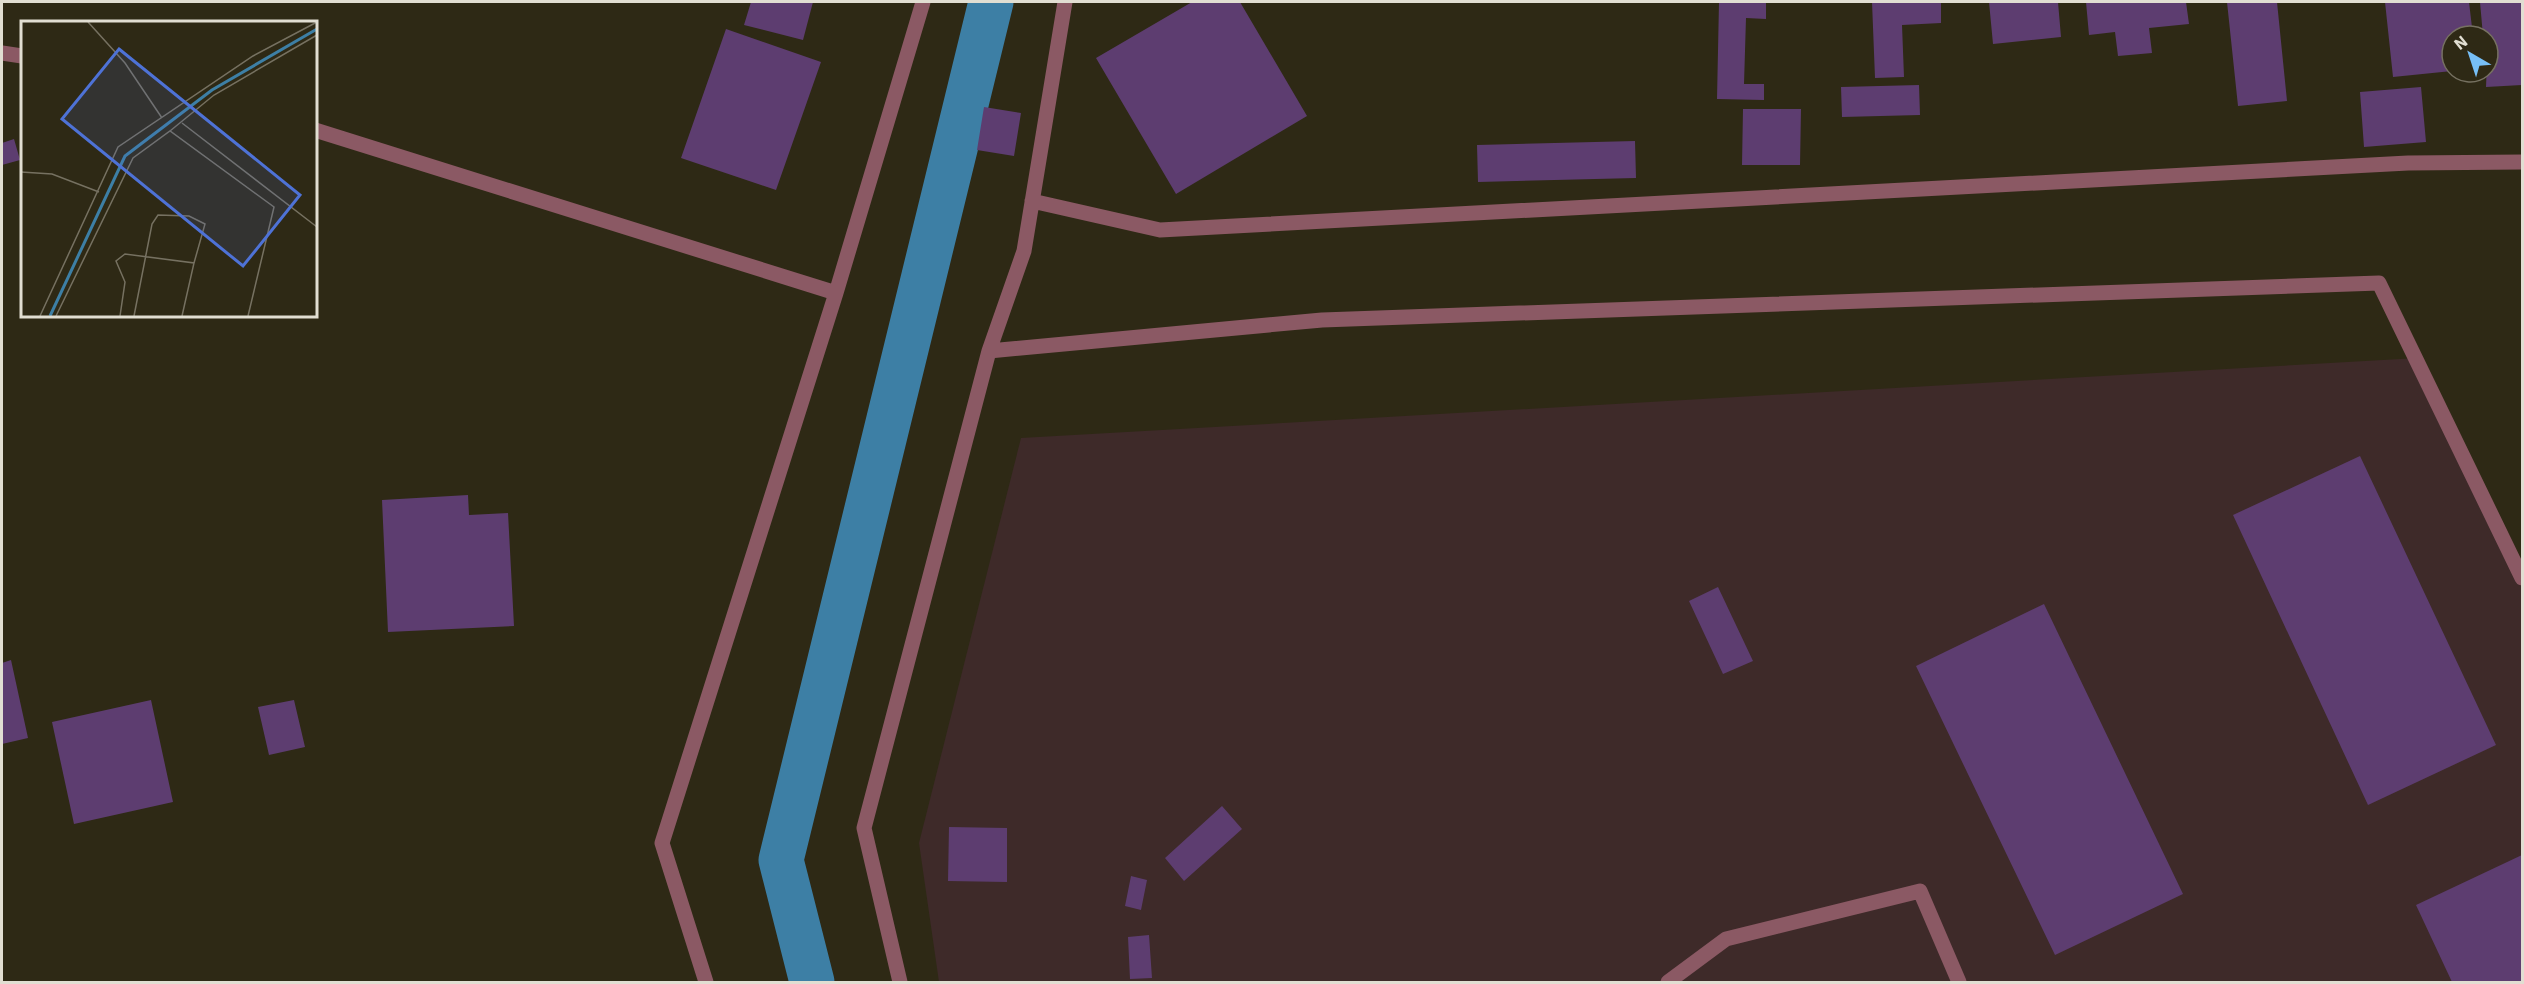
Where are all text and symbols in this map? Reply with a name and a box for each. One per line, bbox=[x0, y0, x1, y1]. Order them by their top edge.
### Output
inset map bbox=[21, 21, 316, 316]
north arrow bbox=[2440, 24, 2500, 84]
text: N bbox=[2450, 31, 2471, 54]

